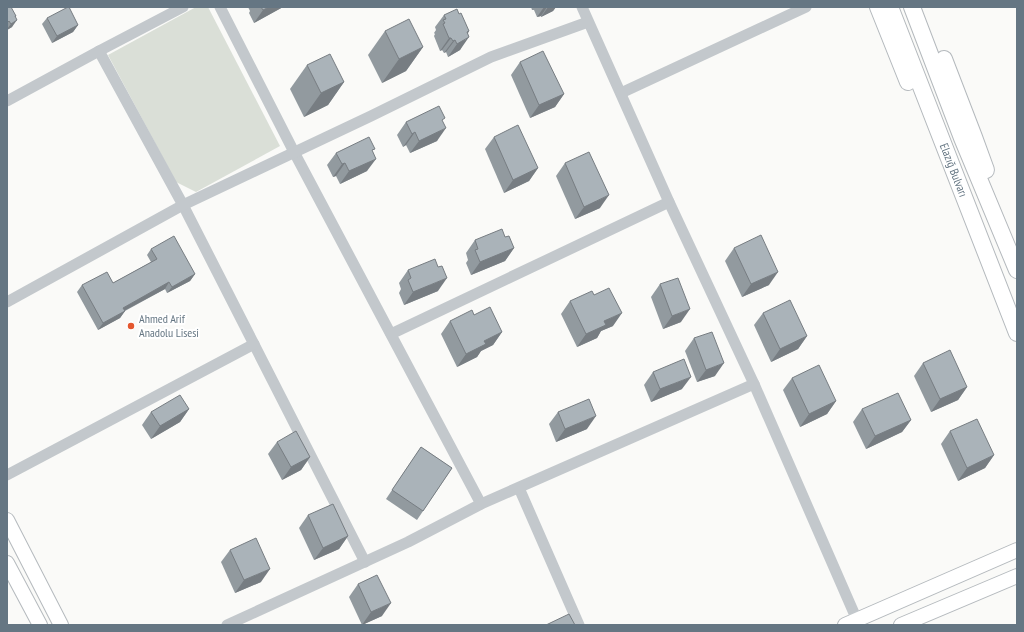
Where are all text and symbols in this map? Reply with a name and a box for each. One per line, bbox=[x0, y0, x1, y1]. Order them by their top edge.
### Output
street label: Elazığ Bulvarı bbox=[937, 141, 971, 199]
place label: Ahmed Arif Anadolu Lisesi bbox=[139, 311, 199, 340]
marker: Ahmed Arif Anadolu Lisesi bbox=[126, 321, 136, 331]

